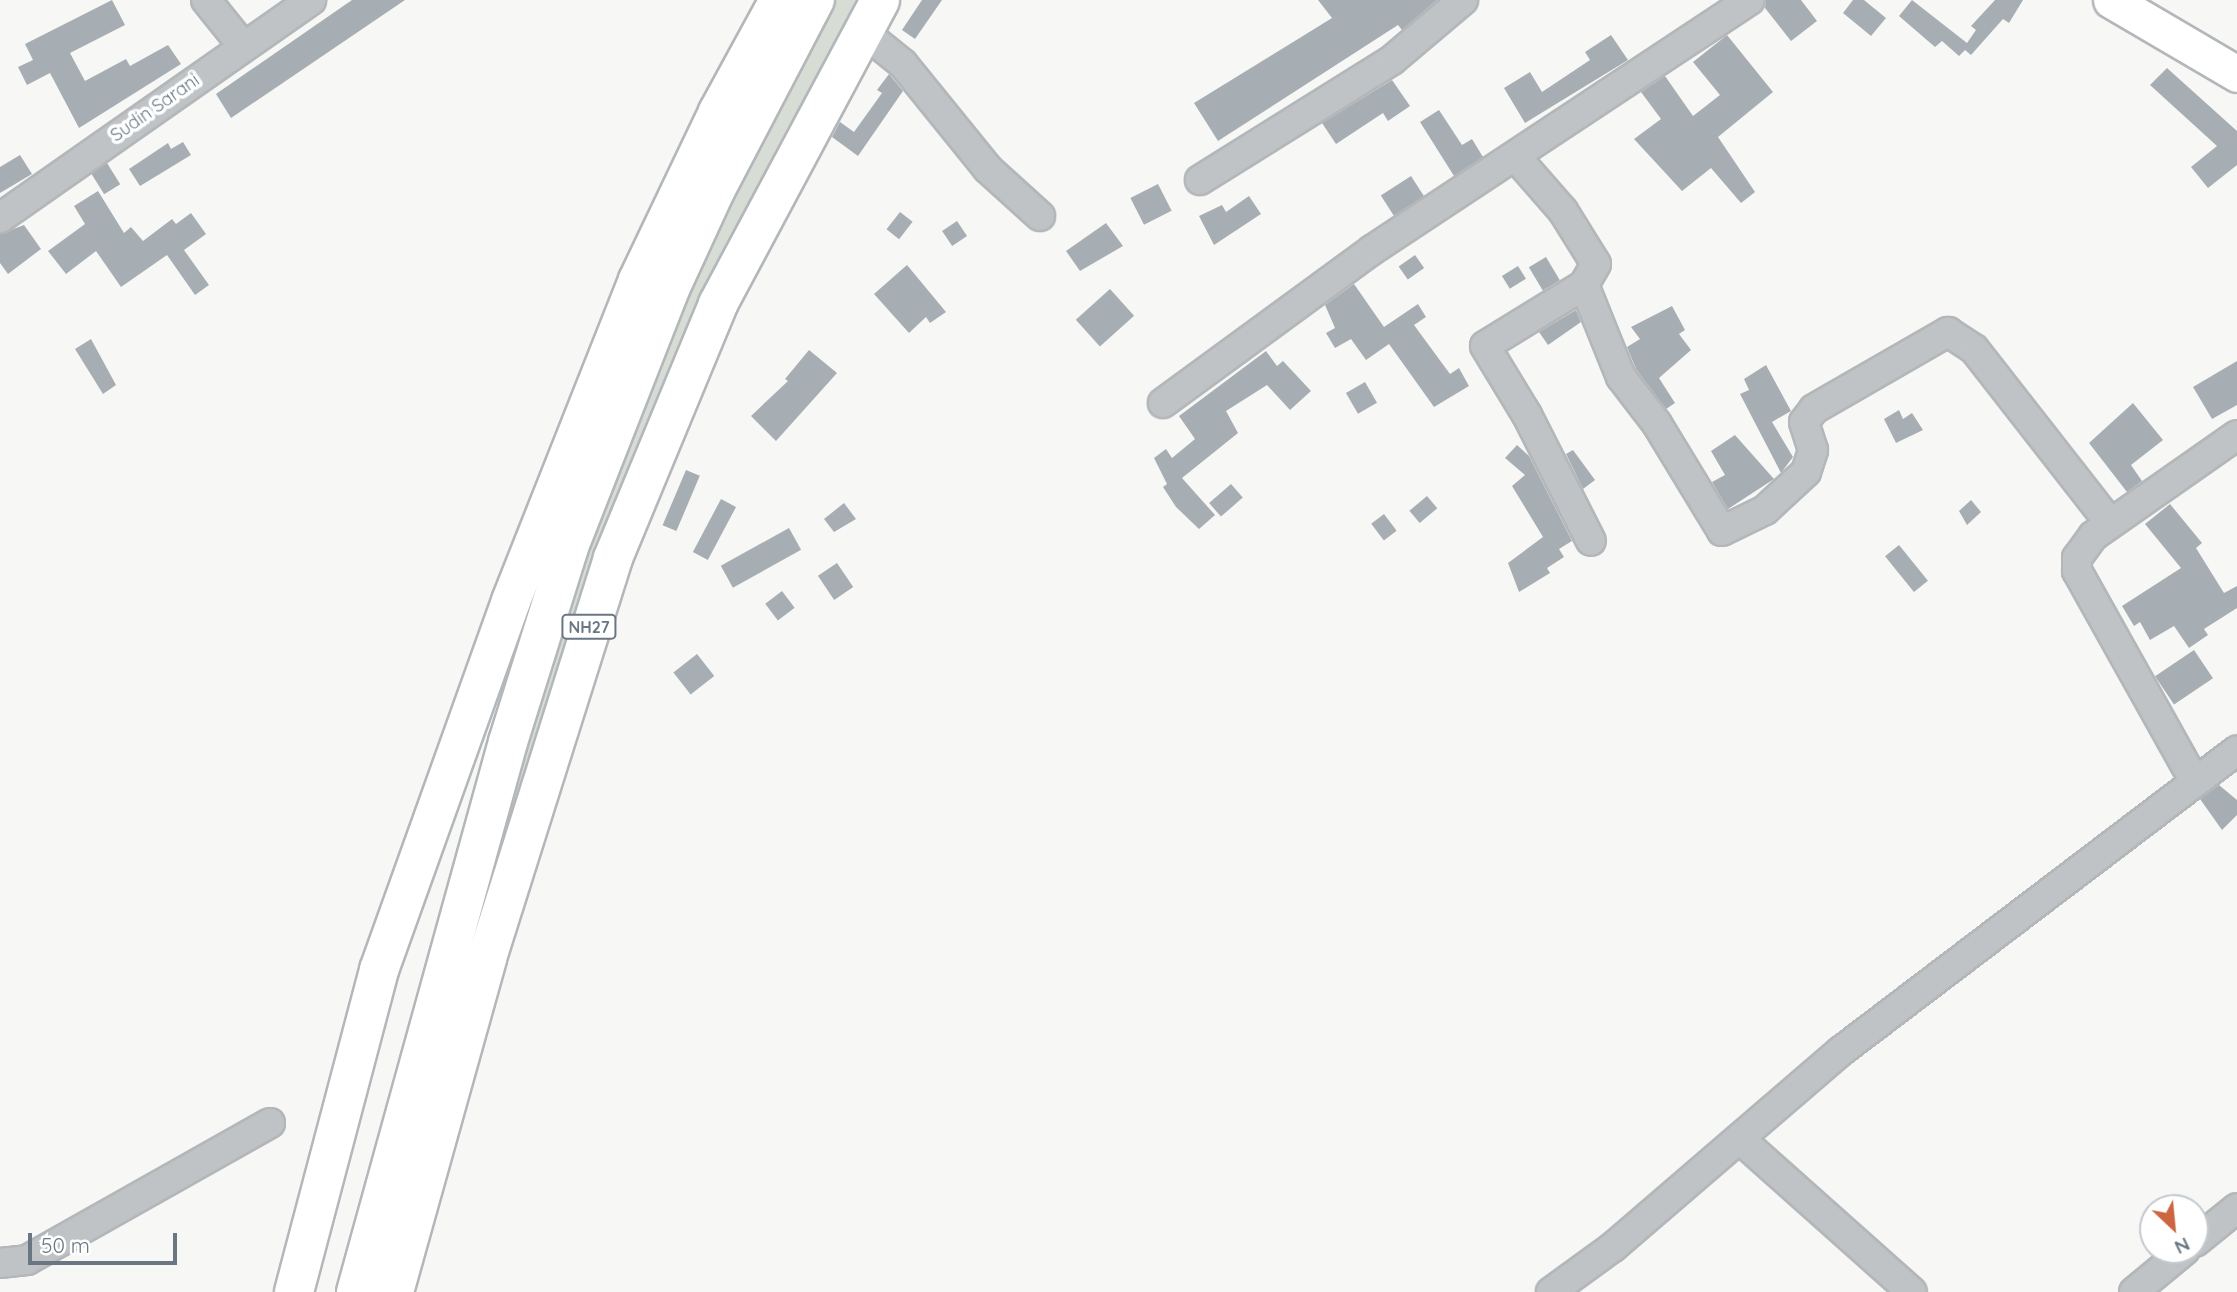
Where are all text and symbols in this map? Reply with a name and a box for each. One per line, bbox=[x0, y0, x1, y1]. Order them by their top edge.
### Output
street label: Sudin Sarani bbox=[106, 70, 204, 146]
road number: NH27 bbox=[561, 614, 617, 640]
north arrow bbox=[2139, 1194, 2209, 1264]
scale bar bbox=[32, 1218, 180, 1262]
text: 50 m bbox=[41, 1232, 90, 1258]
text: N bbox=[2171, 1232, 2194, 1260]

